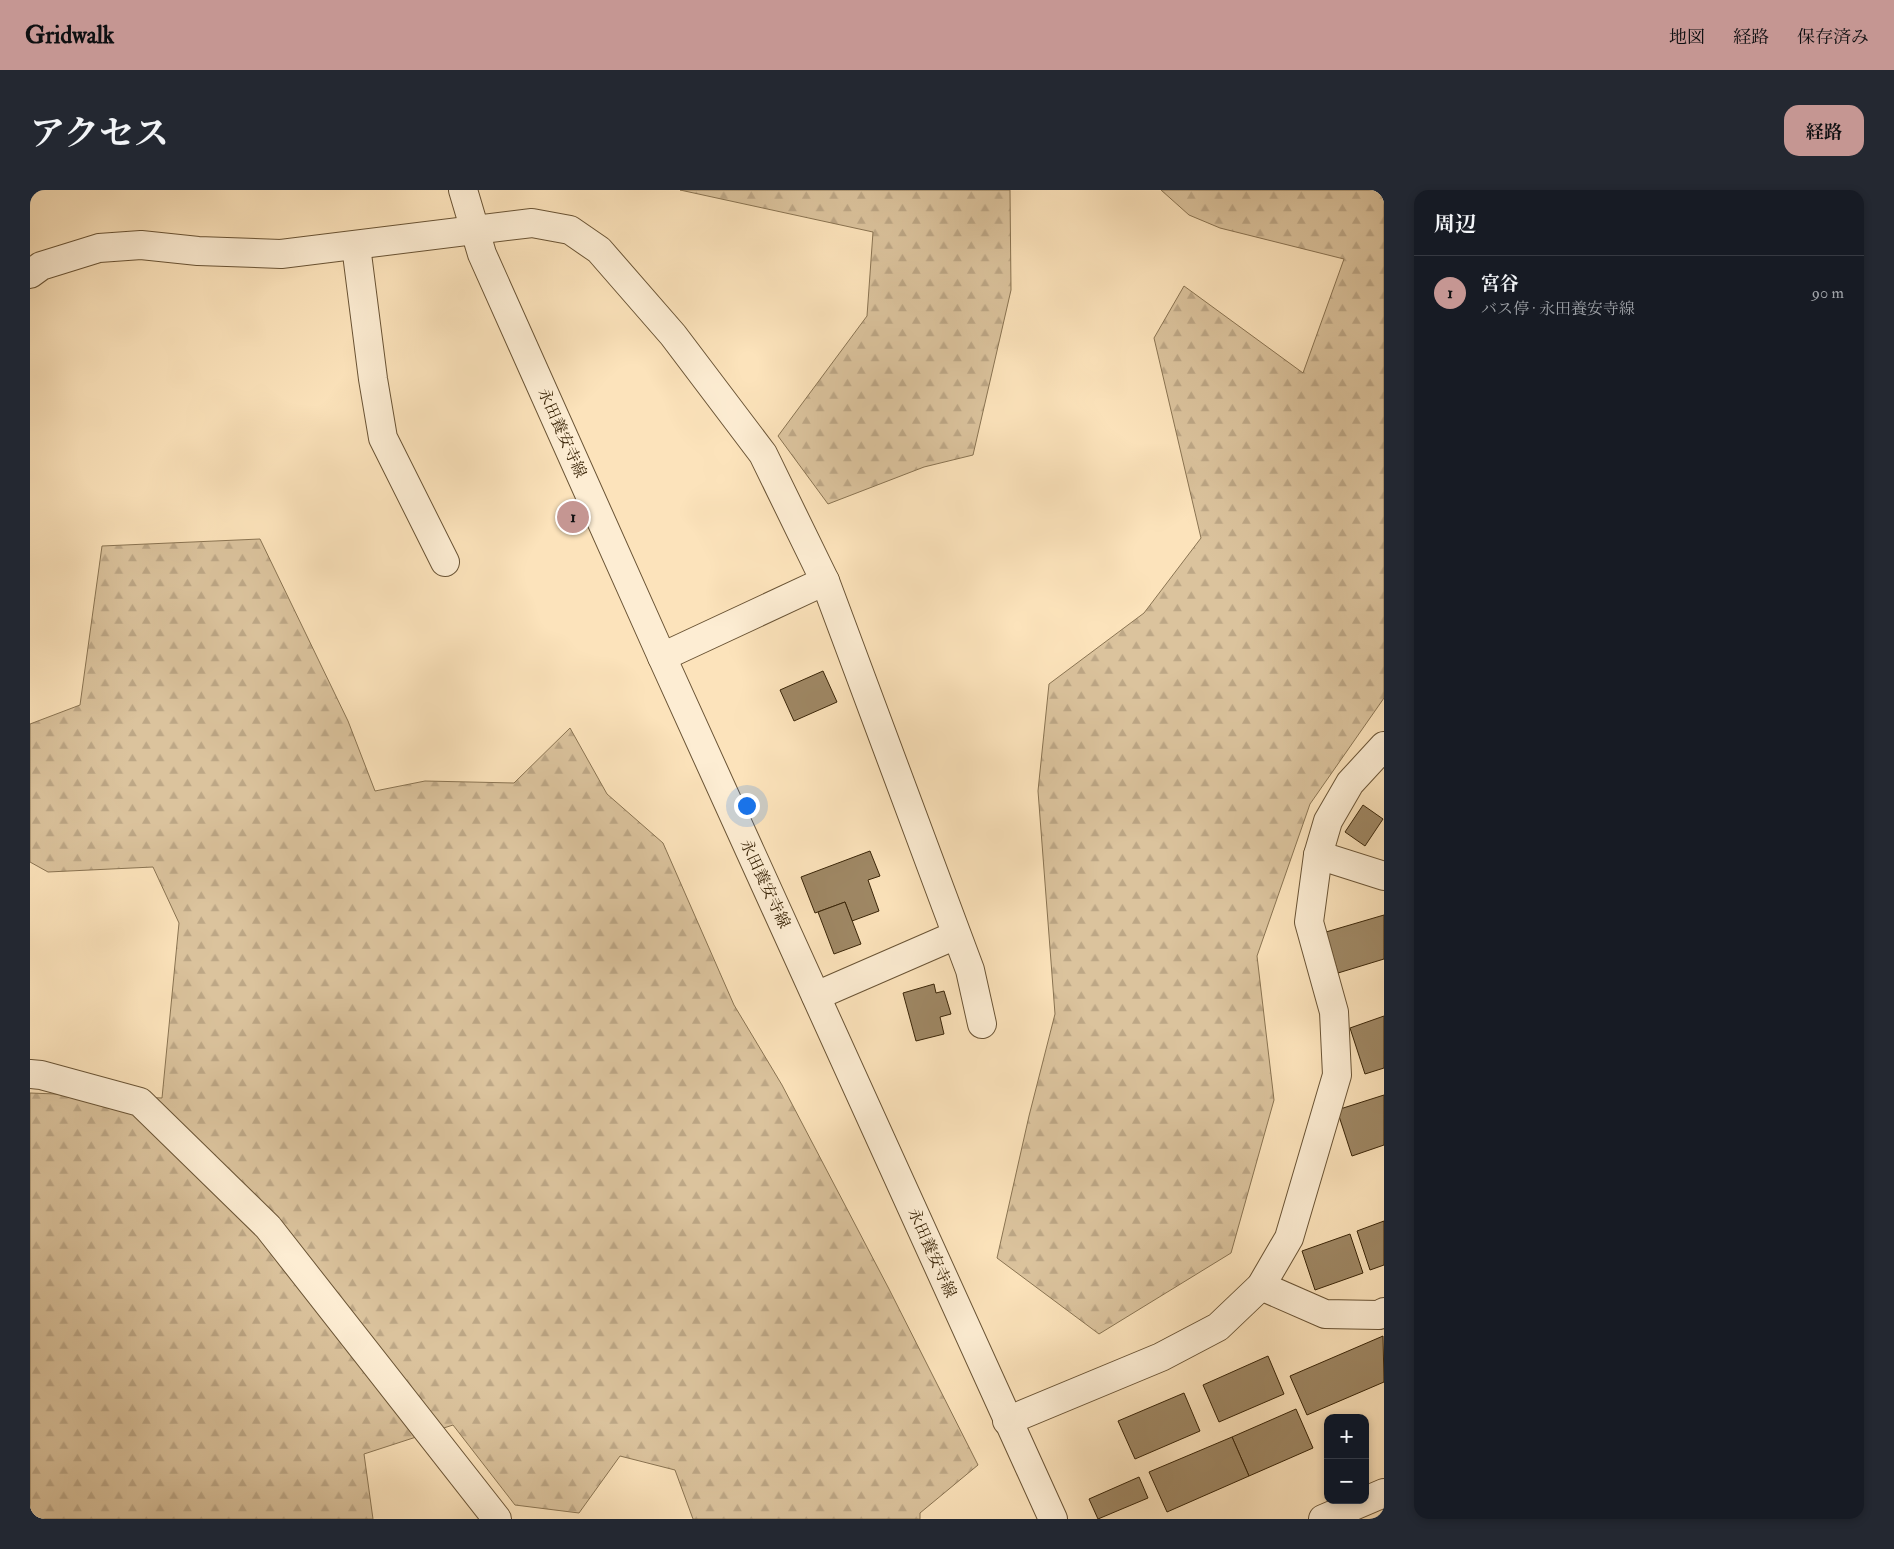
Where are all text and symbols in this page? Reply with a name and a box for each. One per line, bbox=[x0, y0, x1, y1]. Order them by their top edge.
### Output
text: Gridwalk bbox=[25, 20, 114, 51]
text: 地図 bbox=[1669, 26, 1705, 49]
text: 経路 bbox=[1733, 26, 1769, 49]
text: 保存済み bbox=[1797, 26, 1869, 49]
button: 経路 bbox=[1784, 105, 1864, 156]
text: アクセス bbox=[30, 112, 169, 156]
text: 周辺 bbox=[1434, 211, 1476, 238]
text: 宮谷 bbox=[1481, 272, 1519, 296]
text: 1 bbox=[1447, 283, 1453, 303]
text: 90 m bbox=[1812, 283, 1844, 303]
text: バス停 · 永田養安寺線 bbox=[1481, 299, 1635, 319]
street label: 永田養安寺線 bbox=[533, 385, 591, 481]
pin: 1 bbox=[557, 498, 589, 536]
your location bbox=[734, 793, 760, 819]
street label: 永田養安寺線 bbox=[736, 836, 794, 932]
street label: 永田養安寺線 bbox=[903, 1205, 961, 1301]
map controls bbox=[1324, 1414, 1369, 1504]
button: + bbox=[1324, 1414, 1369, 1459]
button: − bbox=[1324, 1459, 1369, 1504]

